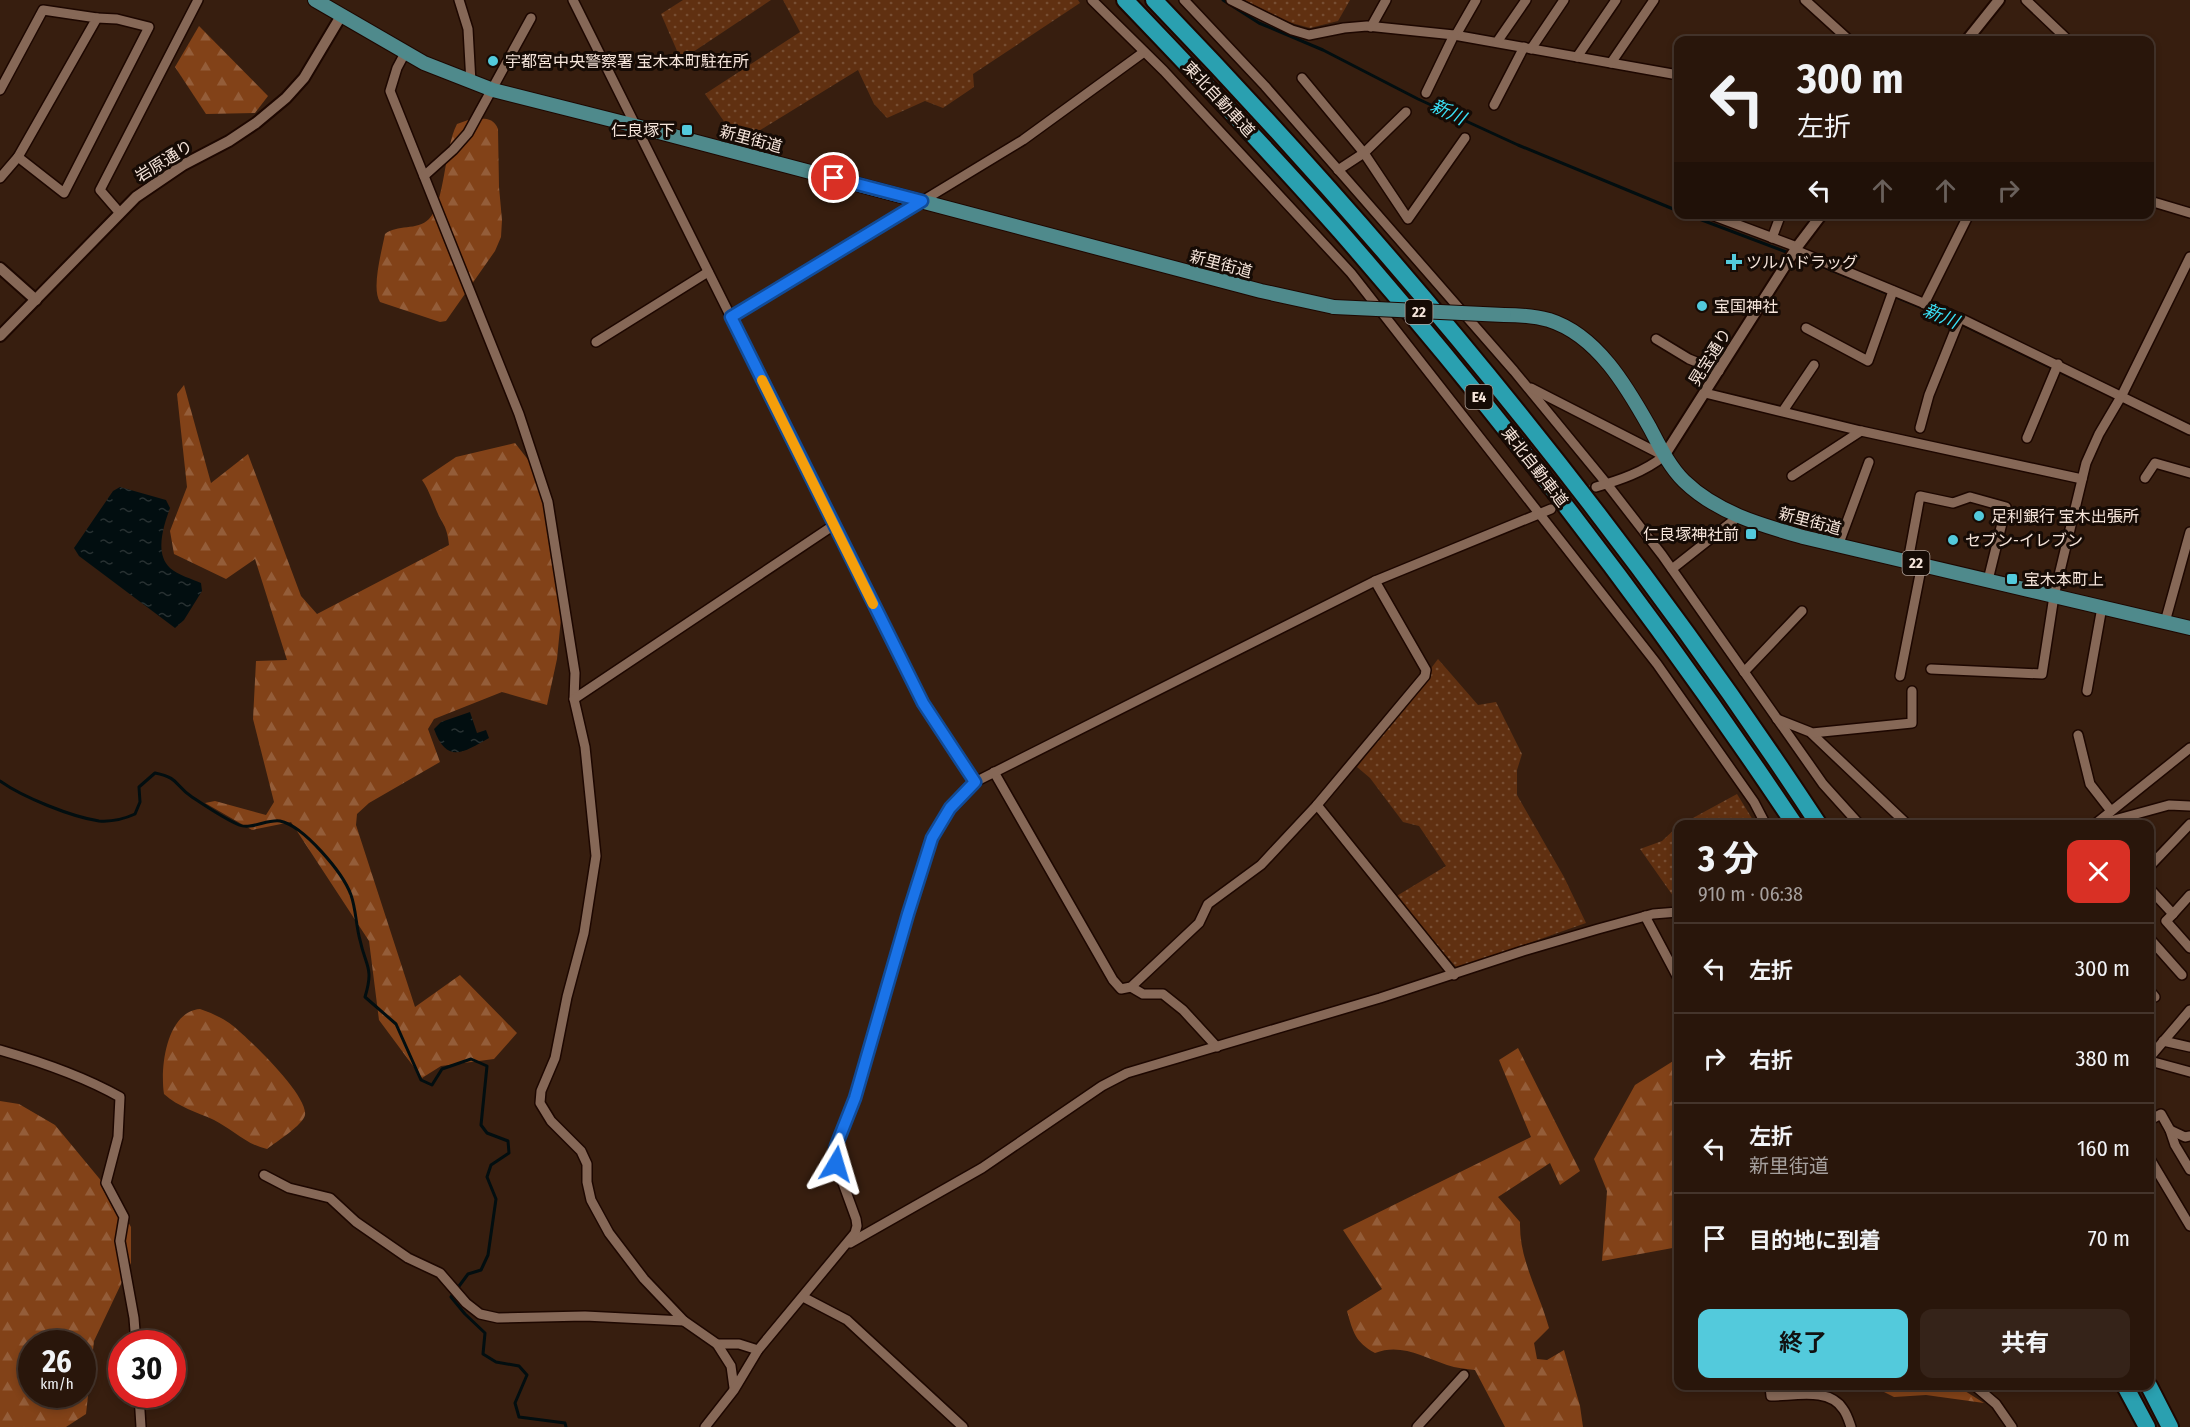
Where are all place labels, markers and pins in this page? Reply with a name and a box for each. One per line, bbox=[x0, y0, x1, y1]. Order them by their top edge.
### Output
place label: 宇都宮中央警察署 宝木本町駐在所 bbox=[505, 52, 749, 71]
marker: 宇都宮中央警察署 宝木本町駐在所 bbox=[486, 54, 500, 68]
place label: 仁良塚下 bbox=[611, 121, 675, 140]
marker: 仁良塚下 bbox=[680, 123, 694, 137]
pin bbox=[808, 152, 859, 203]
place label: ツルハドラッグ bbox=[1746, 253, 1858, 272]
marker: ツルハドラッグ bbox=[1727, 255, 1741, 269]
place label: 宝国神社 bbox=[1714, 297, 1778, 316]
marker: 宝国神社 bbox=[1695, 299, 1709, 313]
place label: 足利銀行 宝木出張所 bbox=[1991, 507, 2139, 526]
marker: 足利銀行 宝木出張所 bbox=[1972, 509, 1986, 523]
place label: 仁良塚神社前 bbox=[1643, 525, 1739, 544]
marker: 仁良塚神社前 bbox=[1744, 527, 1758, 541]
place label: セブン-イレブン bbox=[1965, 531, 2083, 550]
marker: セブン-イレブン bbox=[1946, 533, 1960, 547]
place label: 宝木本町上 bbox=[2024, 570, 2104, 589]
marker: 宝木本町上 bbox=[2005, 572, 2019, 586]

